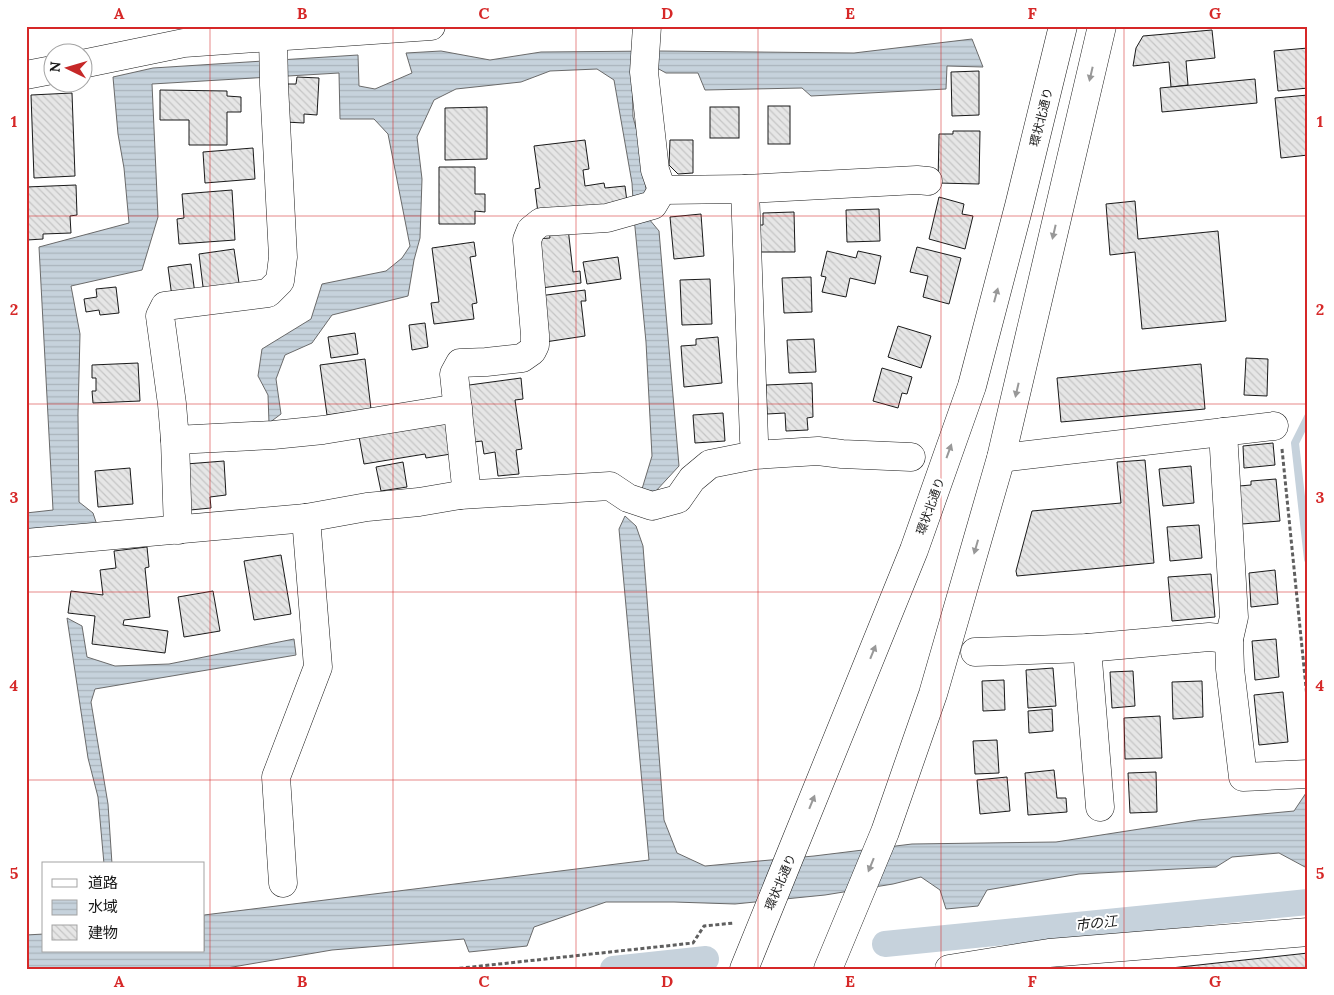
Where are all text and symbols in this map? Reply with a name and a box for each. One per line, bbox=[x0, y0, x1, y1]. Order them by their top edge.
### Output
text: A bbox=[114, 3, 125, 23]
text: B bbox=[297, 3, 308, 23]
text: C bbox=[478, 3, 490, 23]
text: D bbox=[661, 3, 673, 23]
text: E bbox=[845, 3, 855, 23]
text: F bbox=[1027, 3, 1037, 23]
text: G bbox=[1209, 3, 1221, 23]
north arrow bbox=[42, 42, 92, 92]
text: N bbox=[46, 61, 65, 73]
one-way arrow bbox=[1087, 66, 1095, 81]
street label: 環状北通り bbox=[1026, 86, 1056, 148]
text: 1 bbox=[11, 111, 17, 131]
text: 1 bbox=[1317, 111, 1323, 131]
one-way arrow bbox=[1050, 224, 1058, 239]
one-way arrow bbox=[992, 288, 1000, 303]
text: 2 bbox=[10, 299, 18, 319]
text: 2 bbox=[1316, 299, 1324, 319]
one-way arrow bbox=[1013, 383, 1021, 398]
one-way arrow bbox=[946, 443, 953, 458]
street label: 環状北通り bbox=[913, 475, 947, 537]
text: 3 bbox=[10, 487, 19, 507]
text: 3 bbox=[1316, 487, 1325, 507]
one-way arrow bbox=[971, 540, 979, 555]
one-way arrow bbox=[869, 644, 877, 659]
text: 4 bbox=[10, 675, 19, 695]
text: 4 bbox=[1316, 675, 1325, 695]
one-way arrow bbox=[809, 795, 817, 810]
street label: 環状北通り bbox=[761, 851, 799, 913]
one-way arrow bbox=[867, 858, 875, 872]
legend bbox=[42, 862, 205, 952]
text: 5 bbox=[10, 863, 19, 883]
text: 5 bbox=[1316, 863, 1325, 883]
text: 道路 bbox=[88, 873, 118, 892]
text: 水域 bbox=[88, 897, 118, 916]
water label: 市の江 bbox=[1074, 912, 1120, 934]
text: 建物 bbox=[88, 923, 118, 942]
text: A bbox=[114, 971, 125, 991]
text: B bbox=[297, 971, 308, 991]
text: C bbox=[478, 971, 490, 991]
text: D bbox=[661, 971, 673, 991]
text: E bbox=[845, 971, 855, 991]
text: F bbox=[1027, 971, 1037, 991]
text: G bbox=[1209, 971, 1221, 991]

